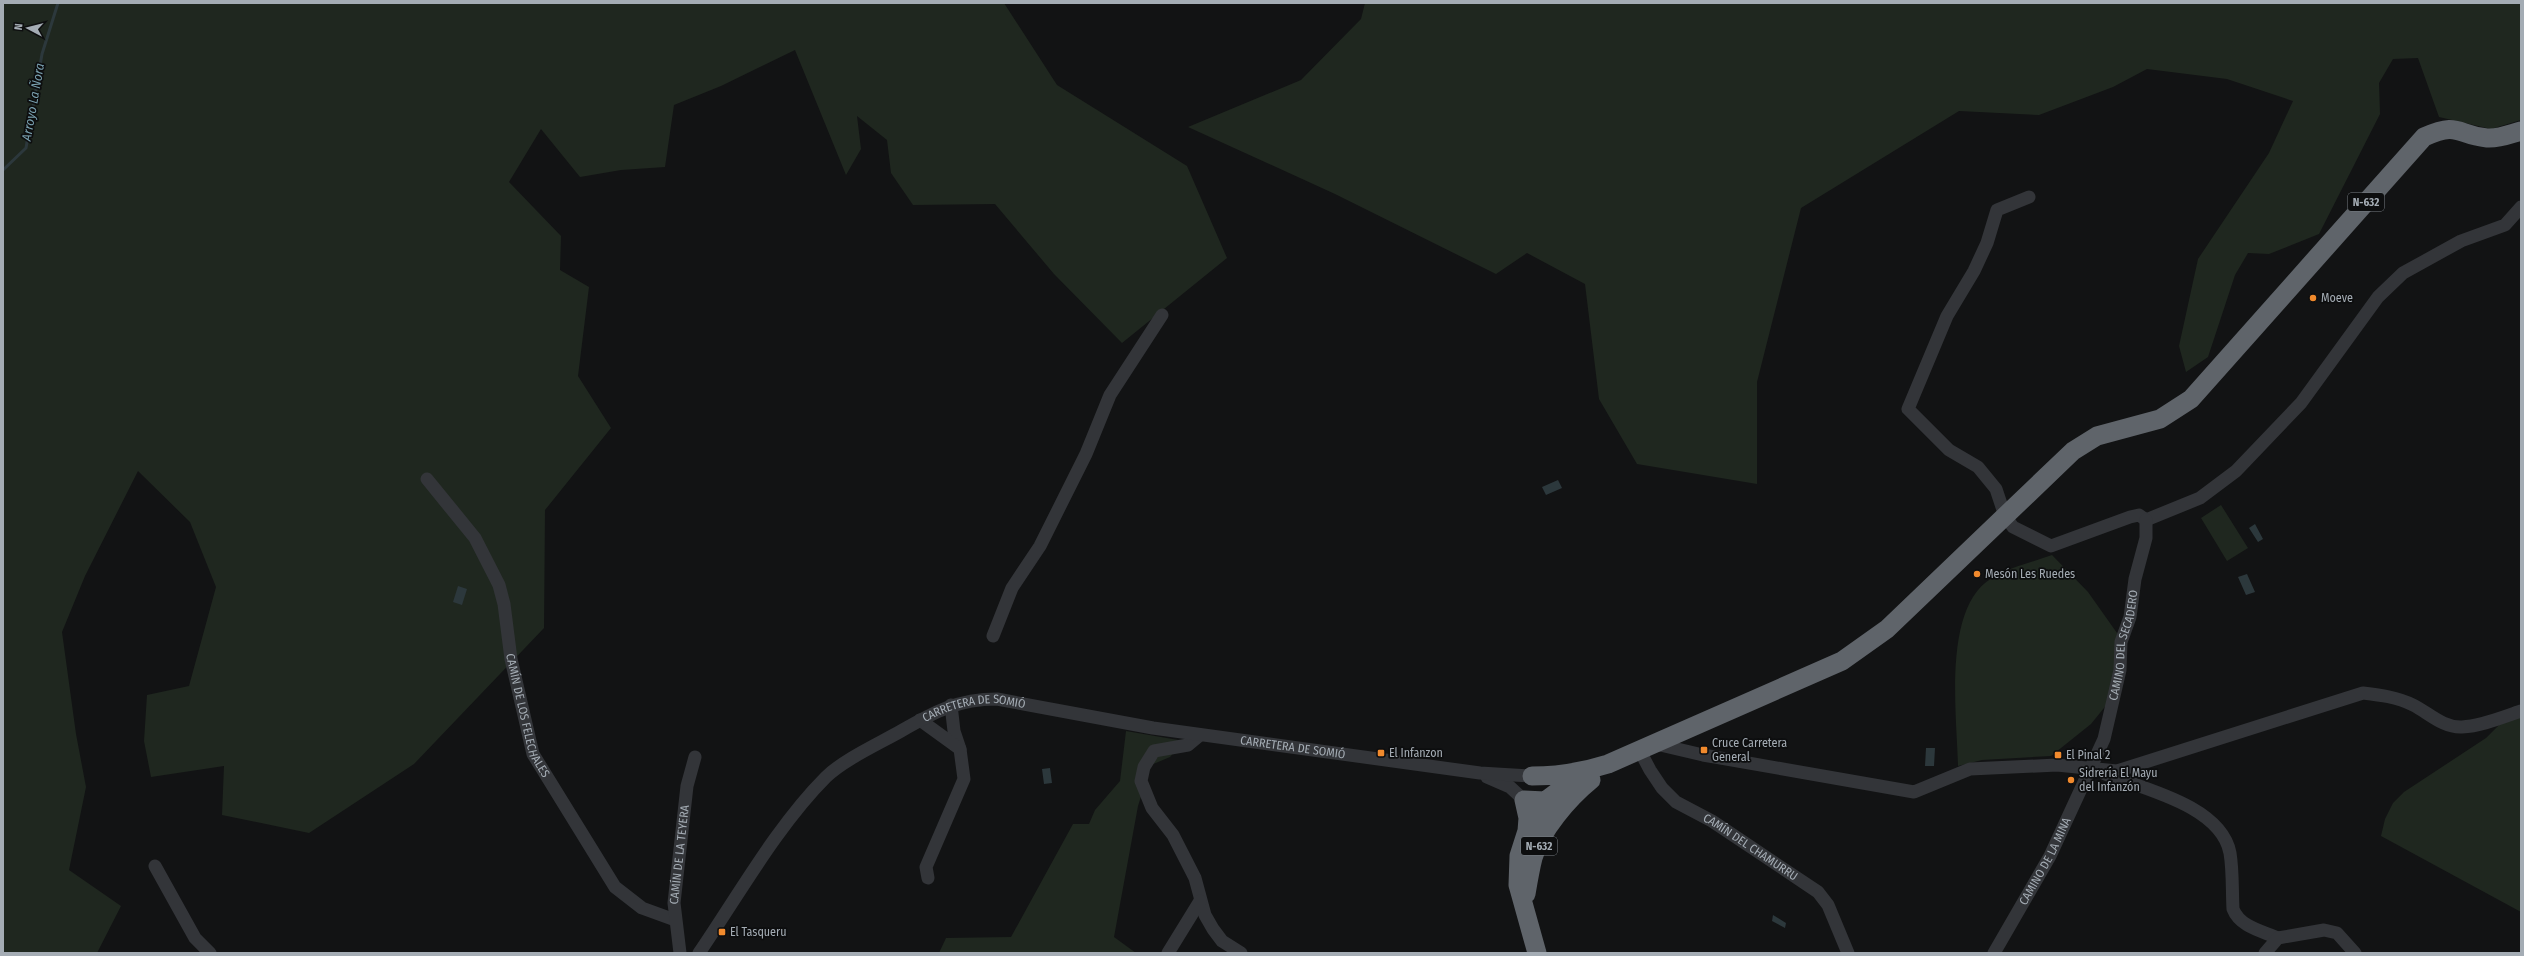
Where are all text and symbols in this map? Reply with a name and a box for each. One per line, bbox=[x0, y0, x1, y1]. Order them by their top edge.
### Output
north arrow bbox=[8, 8, 48, 48]
text: N bbox=[12, 23, 25, 31]
water label: Arroyo La Ñora bbox=[19, 62, 47, 143]
road number: N-632 bbox=[2348, 193, 2384, 211]
place label: Moeve bbox=[2321, 291, 2353, 305]
marker: Moeve bbox=[2308, 293, 2318, 303]
place label: Mesón Les Ruedes bbox=[1985, 567, 2075, 581]
marker: Mesón Les Ruedes bbox=[1972, 569, 1982, 579]
street label: CAMINO DEL SECADERO bbox=[2106, 589, 2140, 702]
street label: CAMÍN DE LOS FELECHALES bbox=[503, 653, 553, 780]
street label: CARRETERA DE SOMIÓ bbox=[920, 692, 1027, 725]
street label: CARRETERA DE SOMIÓ bbox=[1239, 733, 1346, 761]
place label: Cruce Carretera General bbox=[1712, 736, 1787, 764]
marker: Cruce Carretera General bbox=[1699, 745, 1709, 755]
place label: El Infanzon bbox=[1389, 746, 1443, 760]
marker: El Infanzon bbox=[1376, 748, 1386, 758]
place label: El Pinal 2 bbox=[2066, 748, 2110, 762]
marker: El Pinal 2 bbox=[2053, 750, 2063, 760]
place label: Sidrería El Mayu del Infanzón bbox=[2079, 766, 2158, 794]
marker: Sidrería El Mayu del Infanzón bbox=[2066, 775, 2076, 785]
street label: CAMÍN DE LA TEYERA bbox=[667, 804, 692, 905]
street label: CAMÍN DEL CHAMURRU bbox=[1701, 811, 1800, 883]
street label: CAMINO DE LA MINA bbox=[2016, 815, 2074, 908]
road number: N-632 bbox=[1521, 837, 1557, 855]
place label: El Tasqueru bbox=[730, 925, 787, 939]
marker: El Tasqueru bbox=[717, 927, 727, 937]

